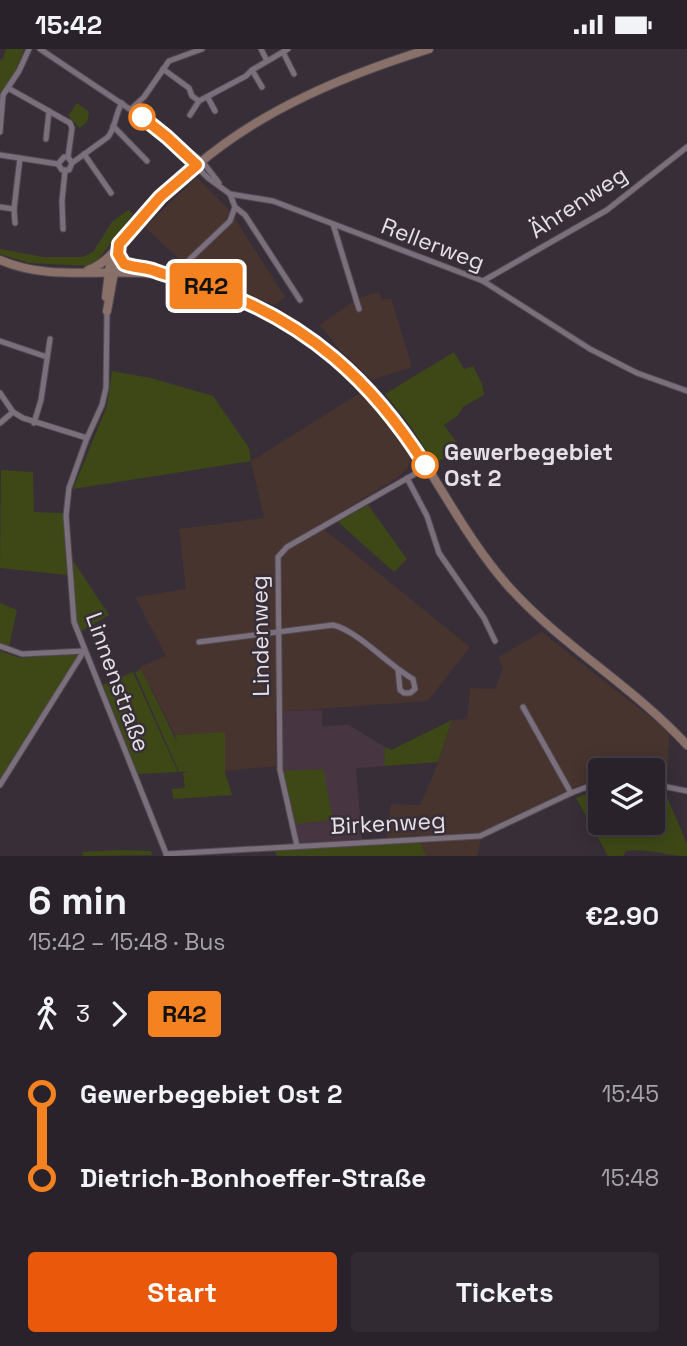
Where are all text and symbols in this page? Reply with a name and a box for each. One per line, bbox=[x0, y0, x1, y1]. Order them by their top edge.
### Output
text: 15:42 bbox=[35, 8, 102, 42]
unlabelled marker bbox=[129, 104, 155, 130]
street label: Ährenweg bbox=[523, 159, 633, 245]
street label: Rellerweg bbox=[377, 211, 489, 277]
line badge: R42 bbox=[166, 263, 246, 309]
text: R42 bbox=[184, 270, 228, 301]
place label: Gewerbegebiet Ost 2 bbox=[444, 437, 613, 493]
marker: Gewerbegebiet Ost 2 bbox=[412, 452, 438, 478]
street label: Lindenweg bbox=[244, 575, 276, 697]
street label: Linnenstraße bbox=[79, 608, 157, 756]
map controls bbox=[588, 758, 665, 835]
button: layers bbox=[588, 758, 665, 835]
street label: Birkenweg bbox=[330, 805, 446, 841]
text: 6 min bbox=[28, 877, 127, 925]
text: €2.90 bbox=[585, 899, 659, 933]
text: 15:42 – 15:48 · Bus bbox=[28, 927, 225, 957]
icon: walk bbox=[28, 995, 66, 1033]
icon: forward bbox=[100, 995, 138, 1033]
text: R42 bbox=[162, 998, 207, 1029]
text: 3 bbox=[76, 999, 90, 1029]
text: Gewerbegebiet Ost 2 bbox=[80, 1077, 342, 1111]
text: 15:45 bbox=[602, 1079, 659, 1109]
text: Dietrich-Bonhoeffer-Straße bbox=[80, 1161, 426, 1195]
text: 15:48 bbox=[601, 1163, 659, 1193]
button: Start bbox=[28, 1252, 337, 1332]
button: Tickets bbox=[351, 1252, 659, 1332]

